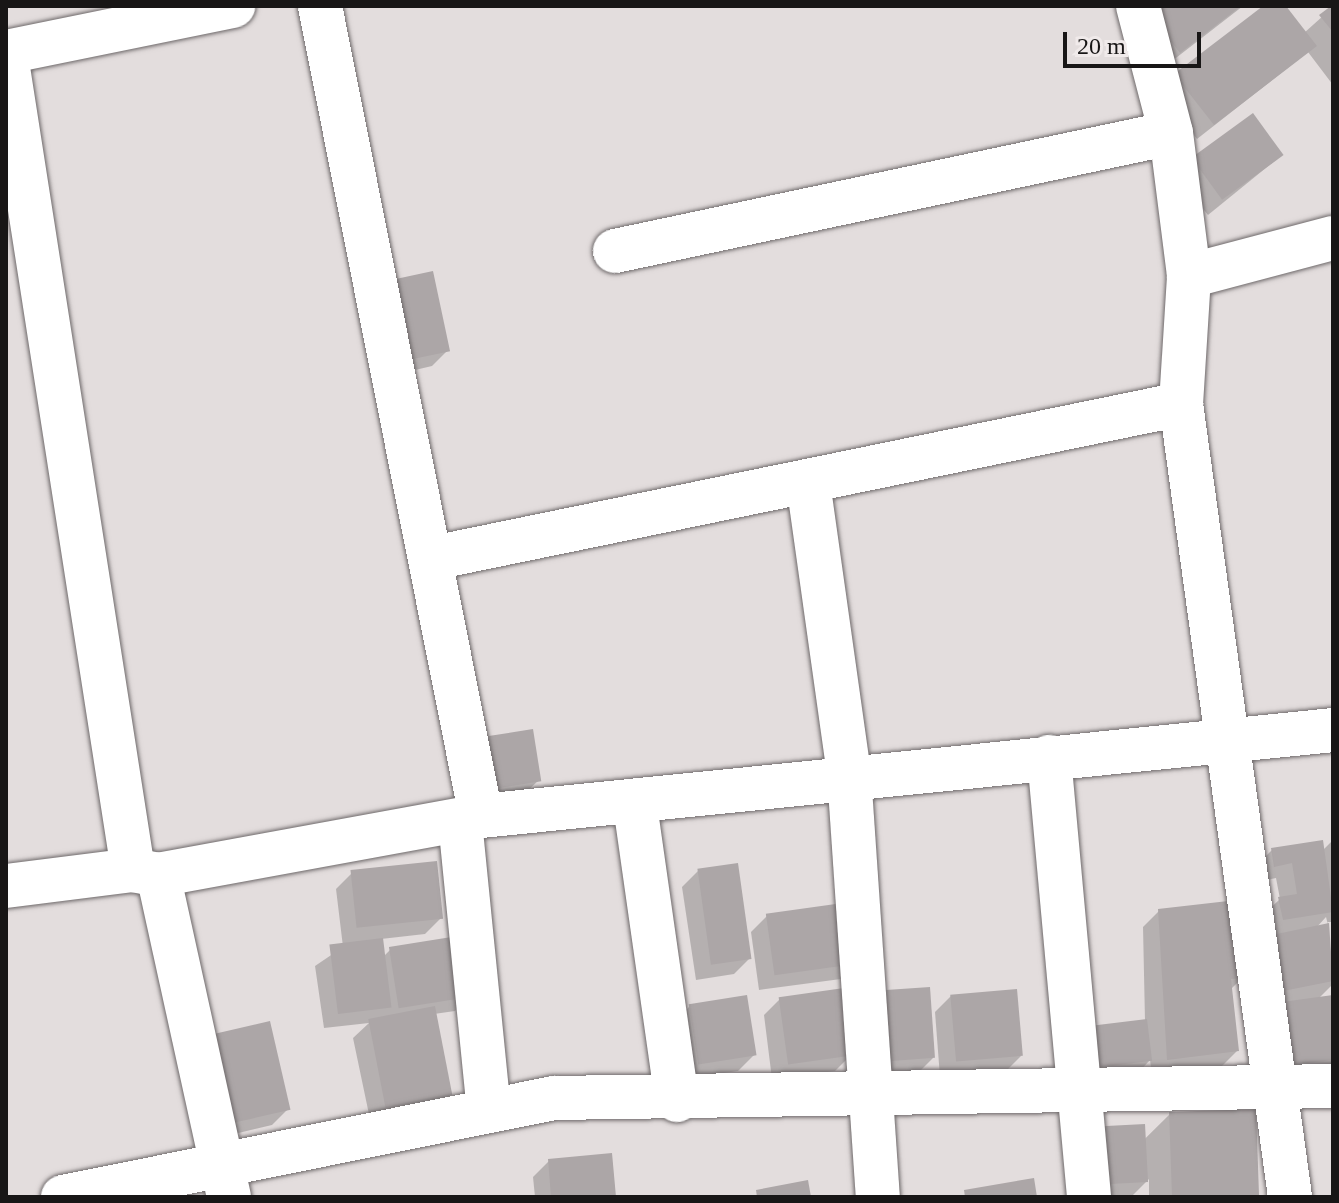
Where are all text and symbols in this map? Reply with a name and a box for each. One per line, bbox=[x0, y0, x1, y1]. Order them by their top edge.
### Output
scale bar bbox=[1067, 16, 1205, 66]
text: 20 m bbox=[1077, 33, 1126, 59]

